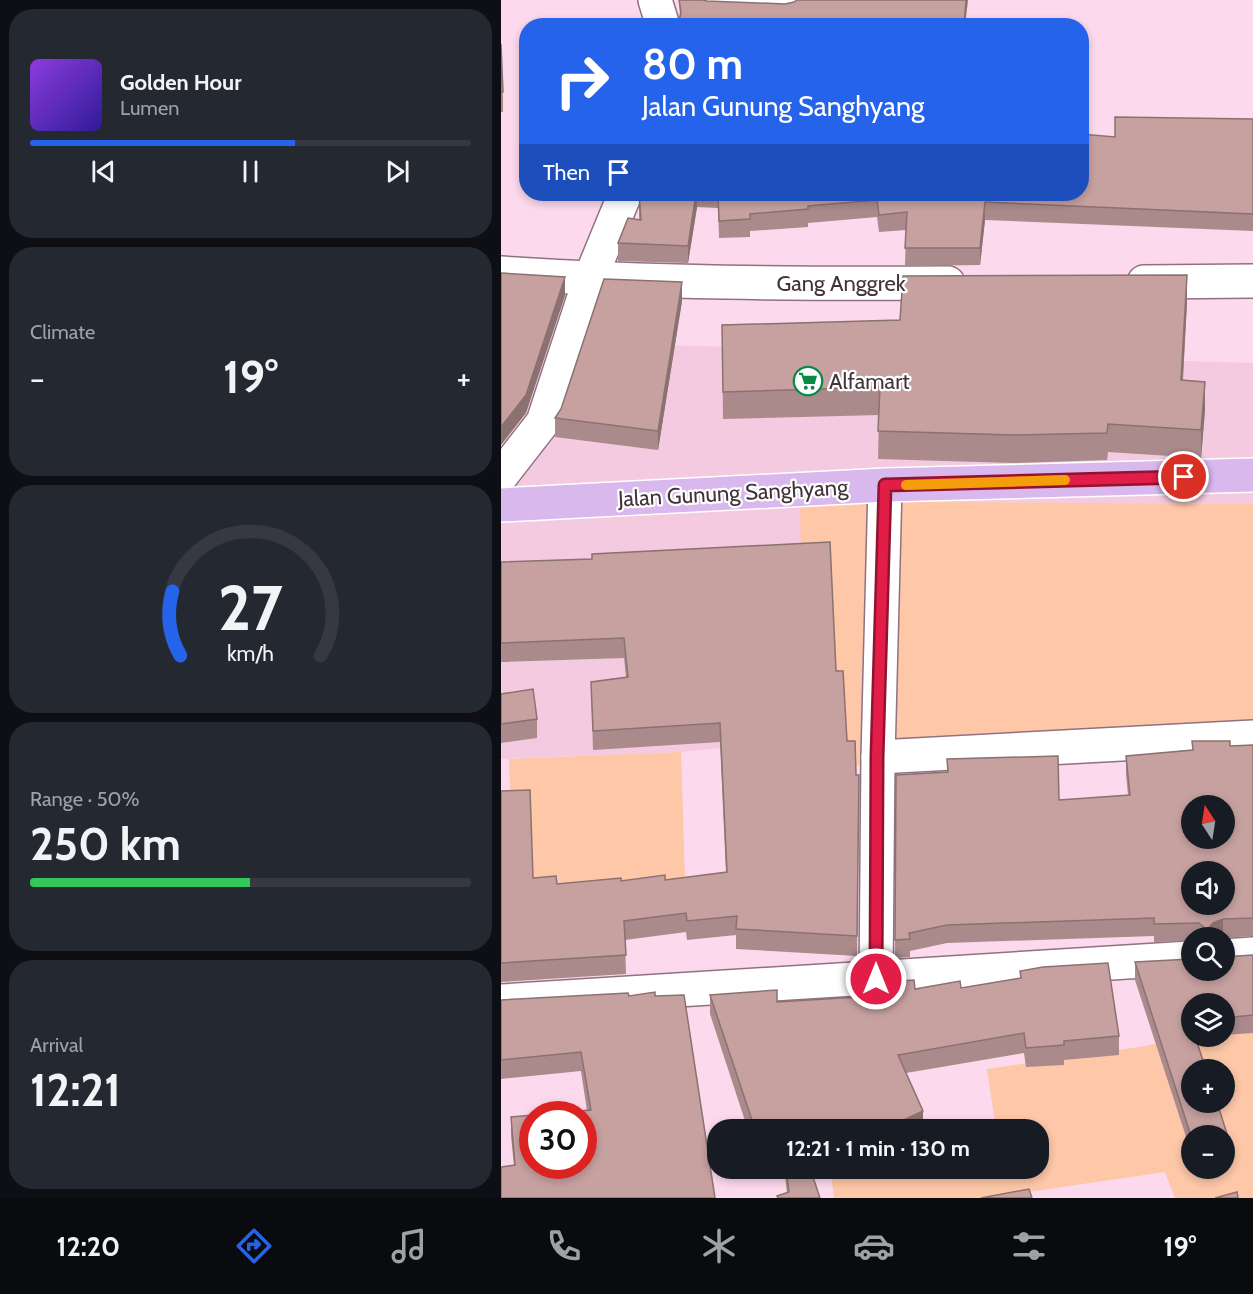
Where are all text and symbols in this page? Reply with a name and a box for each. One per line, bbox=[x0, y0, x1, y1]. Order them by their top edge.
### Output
text: 80 m bbox=[642, 38, 743, 90]
icon: right bbox=[543, 42, 621, 120]
text: Golden Hour bbox=[120, 69, 241, 96]
text: Jalan Gunung Sanghyang bbox=[642, 90, 925, 123]
text: Lumen bbox=[120, 96, 179, 120]
icon: previous bbox=[87, 155, 120, 188]
icon: pause bbox=[234, 155, 267, 188]
icon: next bbox=[381, 155, 414, 188]
icon: arrive bbox=[602, 156, 635, 189]
text: Then bbox=[543, 159, 590, 186]
street label: Gang Anggrek bbox=[776, 270, 906, 297]
text: Climate bbox=[30, 320, 95, 344]
text: 19° bbox=[223, 350, 278, 404]
text: − bbox=[30, 358, 45, 398]
text: + bbox=[456, 358, 471, 398]
supermarket icon: Alfamart bbox=[792, 365, 824, 397]
place label: Alfamart bbox=[829, 368, 910, 395]
pin bbox=[1158, 451, 1209, 502]
icon: arrive bbox=[1167, 460, 1200, 493]
street label: Jalan Gunung Sanghyang bbox=[616, 473, 850, 513]
text: 27 bbox=[218, 570, 283, 646]
text: km/h bbox=[227, 640, 274, 666]
text: Range · 50% bbox=[30, 787, 139, 811]
north arrow bbox=[1181, 795, 1235, 849]
map controls bbox=[1181, 795, 1235, 1179]
text: 250 km bbox=[30, 817, 181, 871]
button: sound bbox=[1181, 861, 1235, 915]
button: search bbox=[1181, 927, 1235, 981]
position arrow bbox=[844, 947, 908, 1011]
button: layers bbox=[1181, 993, 1235, 1047]
text: Arrival bbox=[30, 1033, 83, 1057]
button: + bbox=[1181, 1059, 1235, 1113]
text: 12:21 bbox=[30, 1063, 121, 1117]
speed limit sign: 30 bbox=[519, 1101, 597, 1179]
button: − bbox=[1181, 1125, 1235, 1179]
text: 12:21 · 1 min · 130 m bbox=[786, 1135, 970, 1162]
icon: directions bbox=[233, 1225, 275, 1267]
icon: music bbox=[388, 1225, 430, 1267]
icon: phone bbox=[543, 1225, 585, 1267]
icon: climate bbox=[698, 1225, 740, 1267]
icon: car bbox=[853, 1225, 895, 1267]
icon: filters bbox=[1008, 1225, 1050, 1267]
text: 12:20 bbox=[57, 1230, 120, 1263]
text: 19° bbox=[1163, 1230, 1196, 1263]

